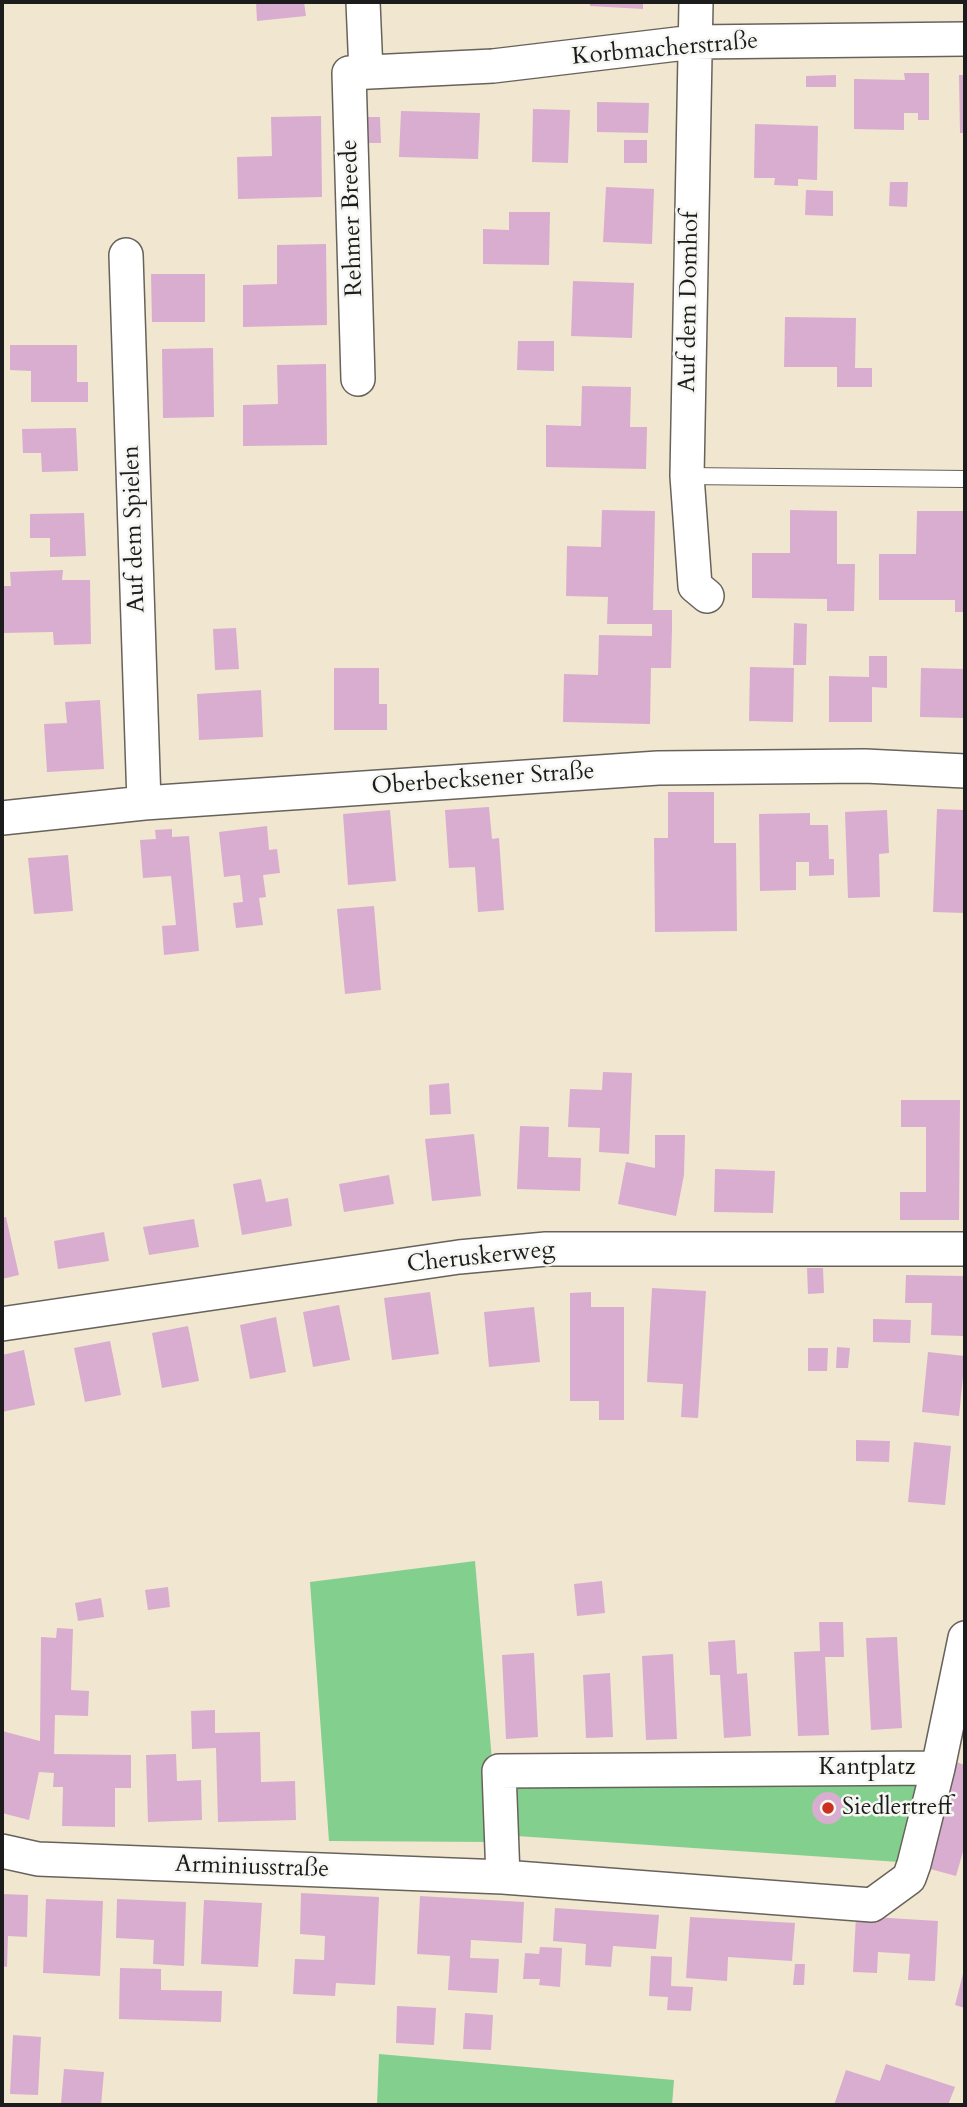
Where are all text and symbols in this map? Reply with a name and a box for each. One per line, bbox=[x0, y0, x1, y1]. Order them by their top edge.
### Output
street label: Korbmacherstraße bbox=[571, 28, 759, 72]
street label: Rehmer Breede bbox=[336, 139, 370, 297]
street label: Auf dem Domhof bbox=[674, 211, 706, 393]
street label: Auf dem Spielen bbox=[118, 445, 152, 613]
street label: Oberbecksener Straße bbox=[371, 758, 595, 802]
street label: Cheruskerweg bbox=[406, 1236, 556, 1280]
street label: Kantplatz bbox=[818, 1754, 916, 1782]
place label: Siedlertreff bbox=[842, 1794, 952, 1822]
marker: Siedlertreff bbox=[820, 1800, 836, 1816]
street label: Arminiusstraße bbox=[174, 1851, 330, 1885]

